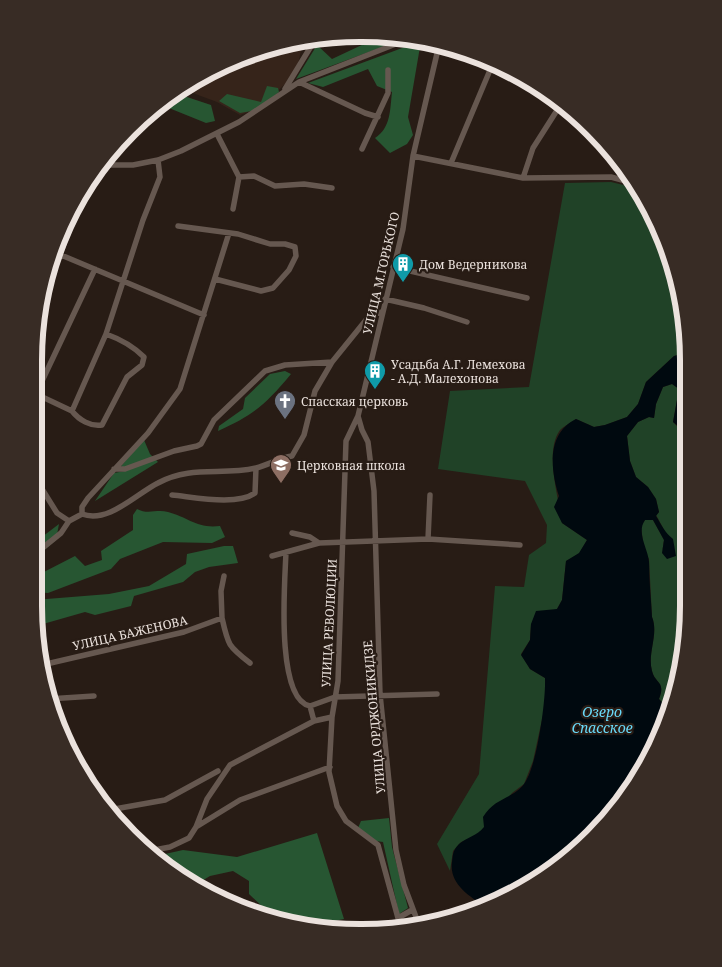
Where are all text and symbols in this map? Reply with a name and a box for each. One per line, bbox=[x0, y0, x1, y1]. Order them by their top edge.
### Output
street label: УЛИЦА М.ГОРЬКОГО bbox=[359, 210, 403, 336]
building icon: Дом Ведерникова bbox=[391, 252, 415, 283]
place label: Дом Ведерникова bbox=[419, 256, 527, 273]
place label: Усадьба А.Г. Лемехова - А.Д. Малехонова bbox=[391, 356, 526, 387]
building icon: Усадьба А.Г. Лемехова - А.Д. Малехонова bbox=[363, 359, 387, 390]
church icon: Спасская церковь bbox=[273, 389, 297, 420]
place label: Спасская церковь bbox=[301, 393, 408, 410]
school or university icon: Церковная школа bbox=[269, 453, 293, 484]
place label: Церковная школа bbox=[297, 457, 406, 474]
street label: УЛИЦА РЕВОЛЮЦИИ bbox=[317, 558, 341, 688]
street label: УЛИЦА БАЖЕНОВА bbox=[71, 611, 190, 654]
street label: УЛИЦА ОРДЖОНИКИДЗЕ bbox=[359, 640, 389, 794]
water label: Озеро Спасское bbox=[571, 702, 633, 737]

